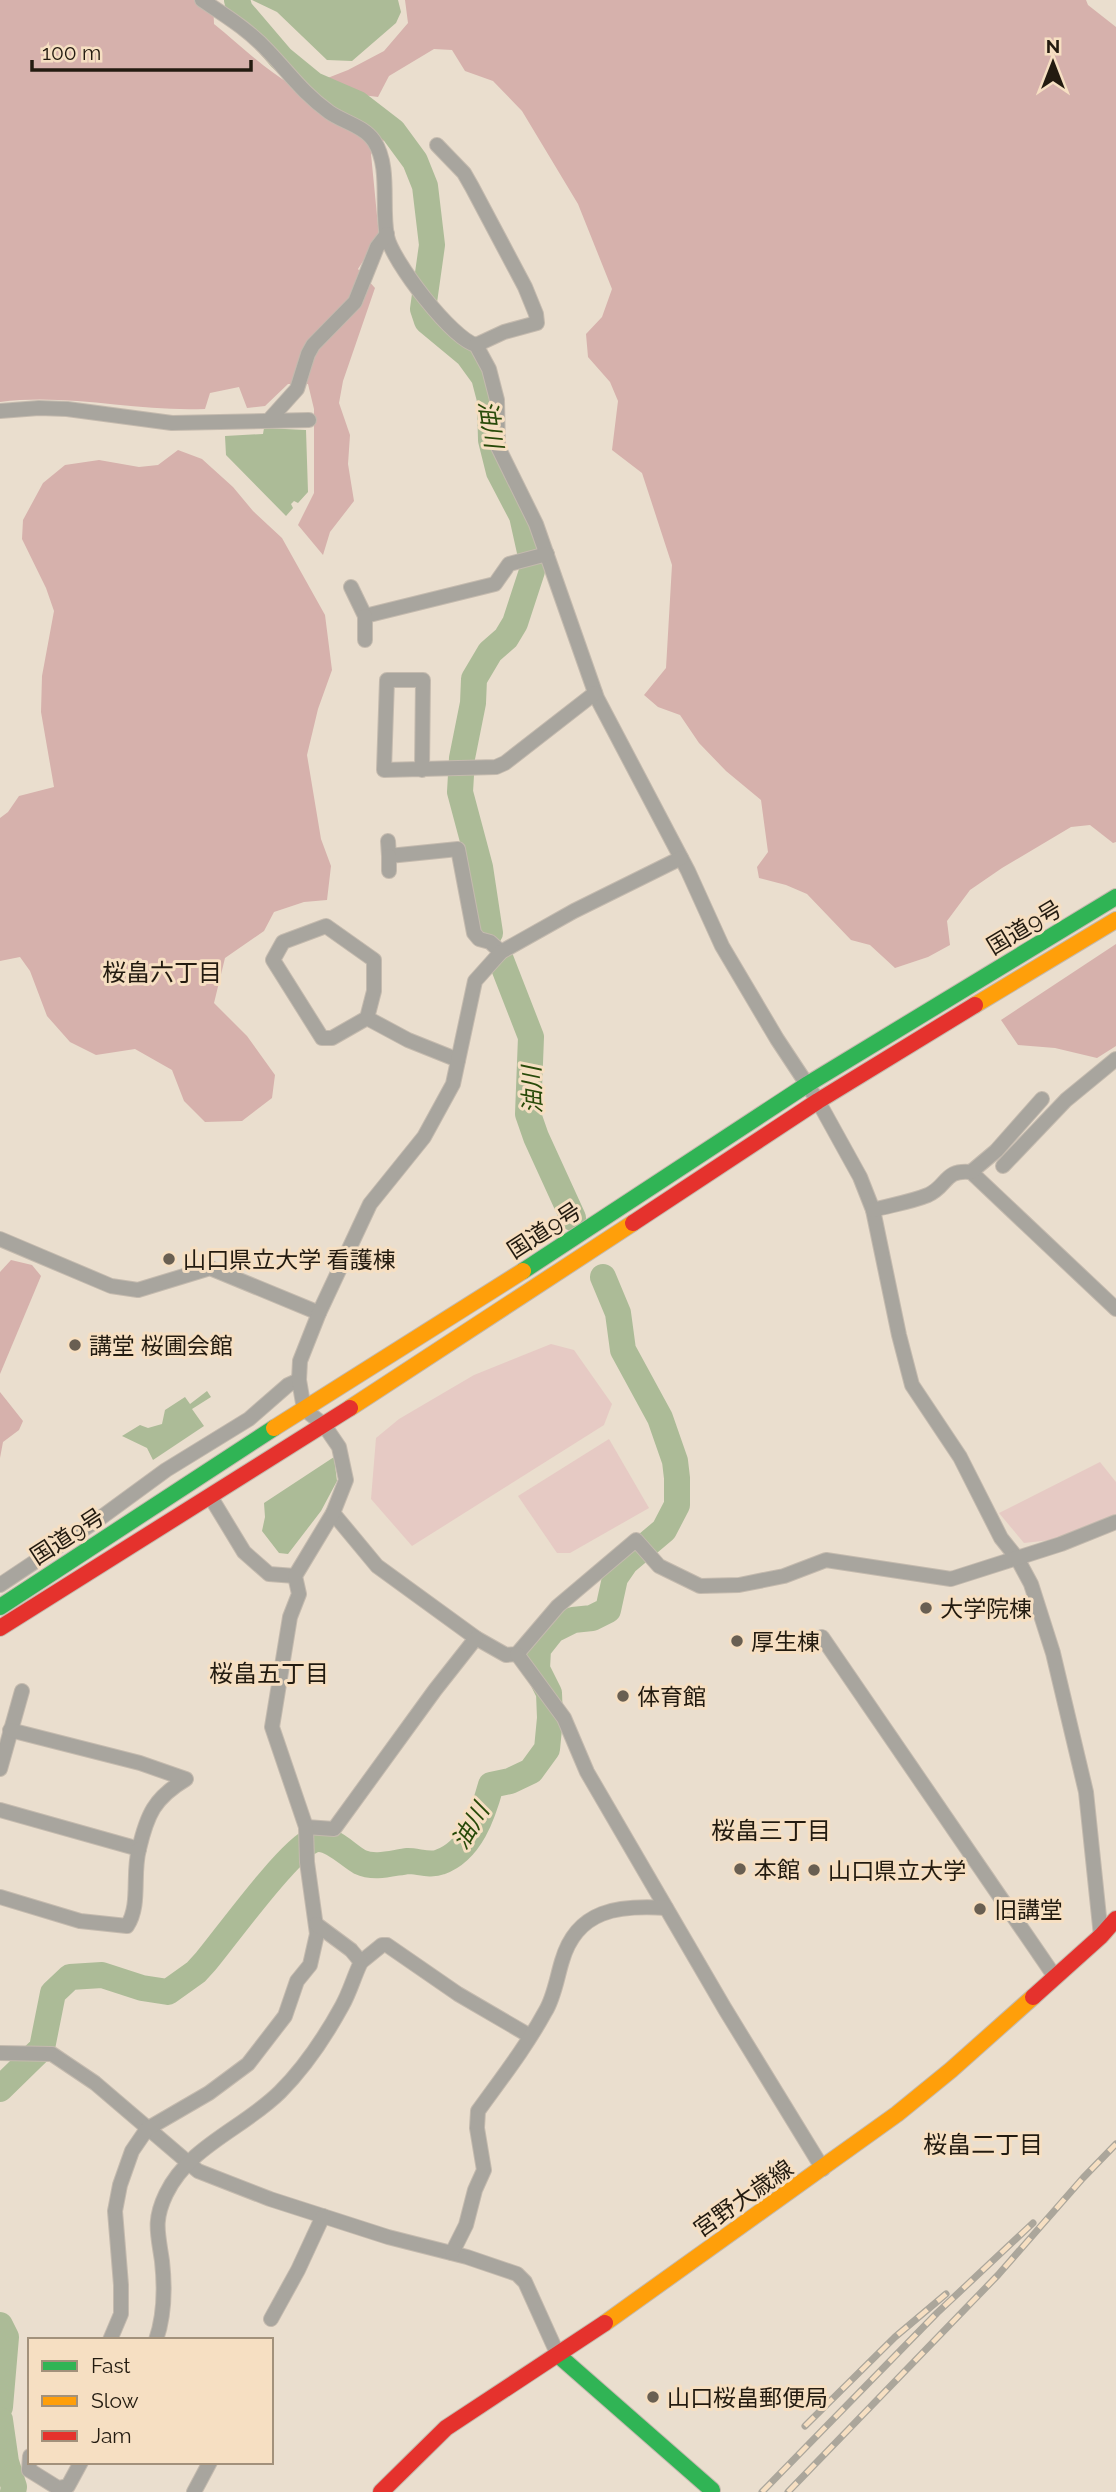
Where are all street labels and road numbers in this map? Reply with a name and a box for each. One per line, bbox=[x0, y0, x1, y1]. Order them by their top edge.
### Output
street label: 国道9号 bbox=[982, 894, 1066, 960]
street label: 国道9号 bbox=[502, 1196, 586, 1264]
street label: 国道9号 bbox=[25, 1502, 109, 1570]
street label: 宮野大歳線 bbox=[688, 2154, 798, 2242]

